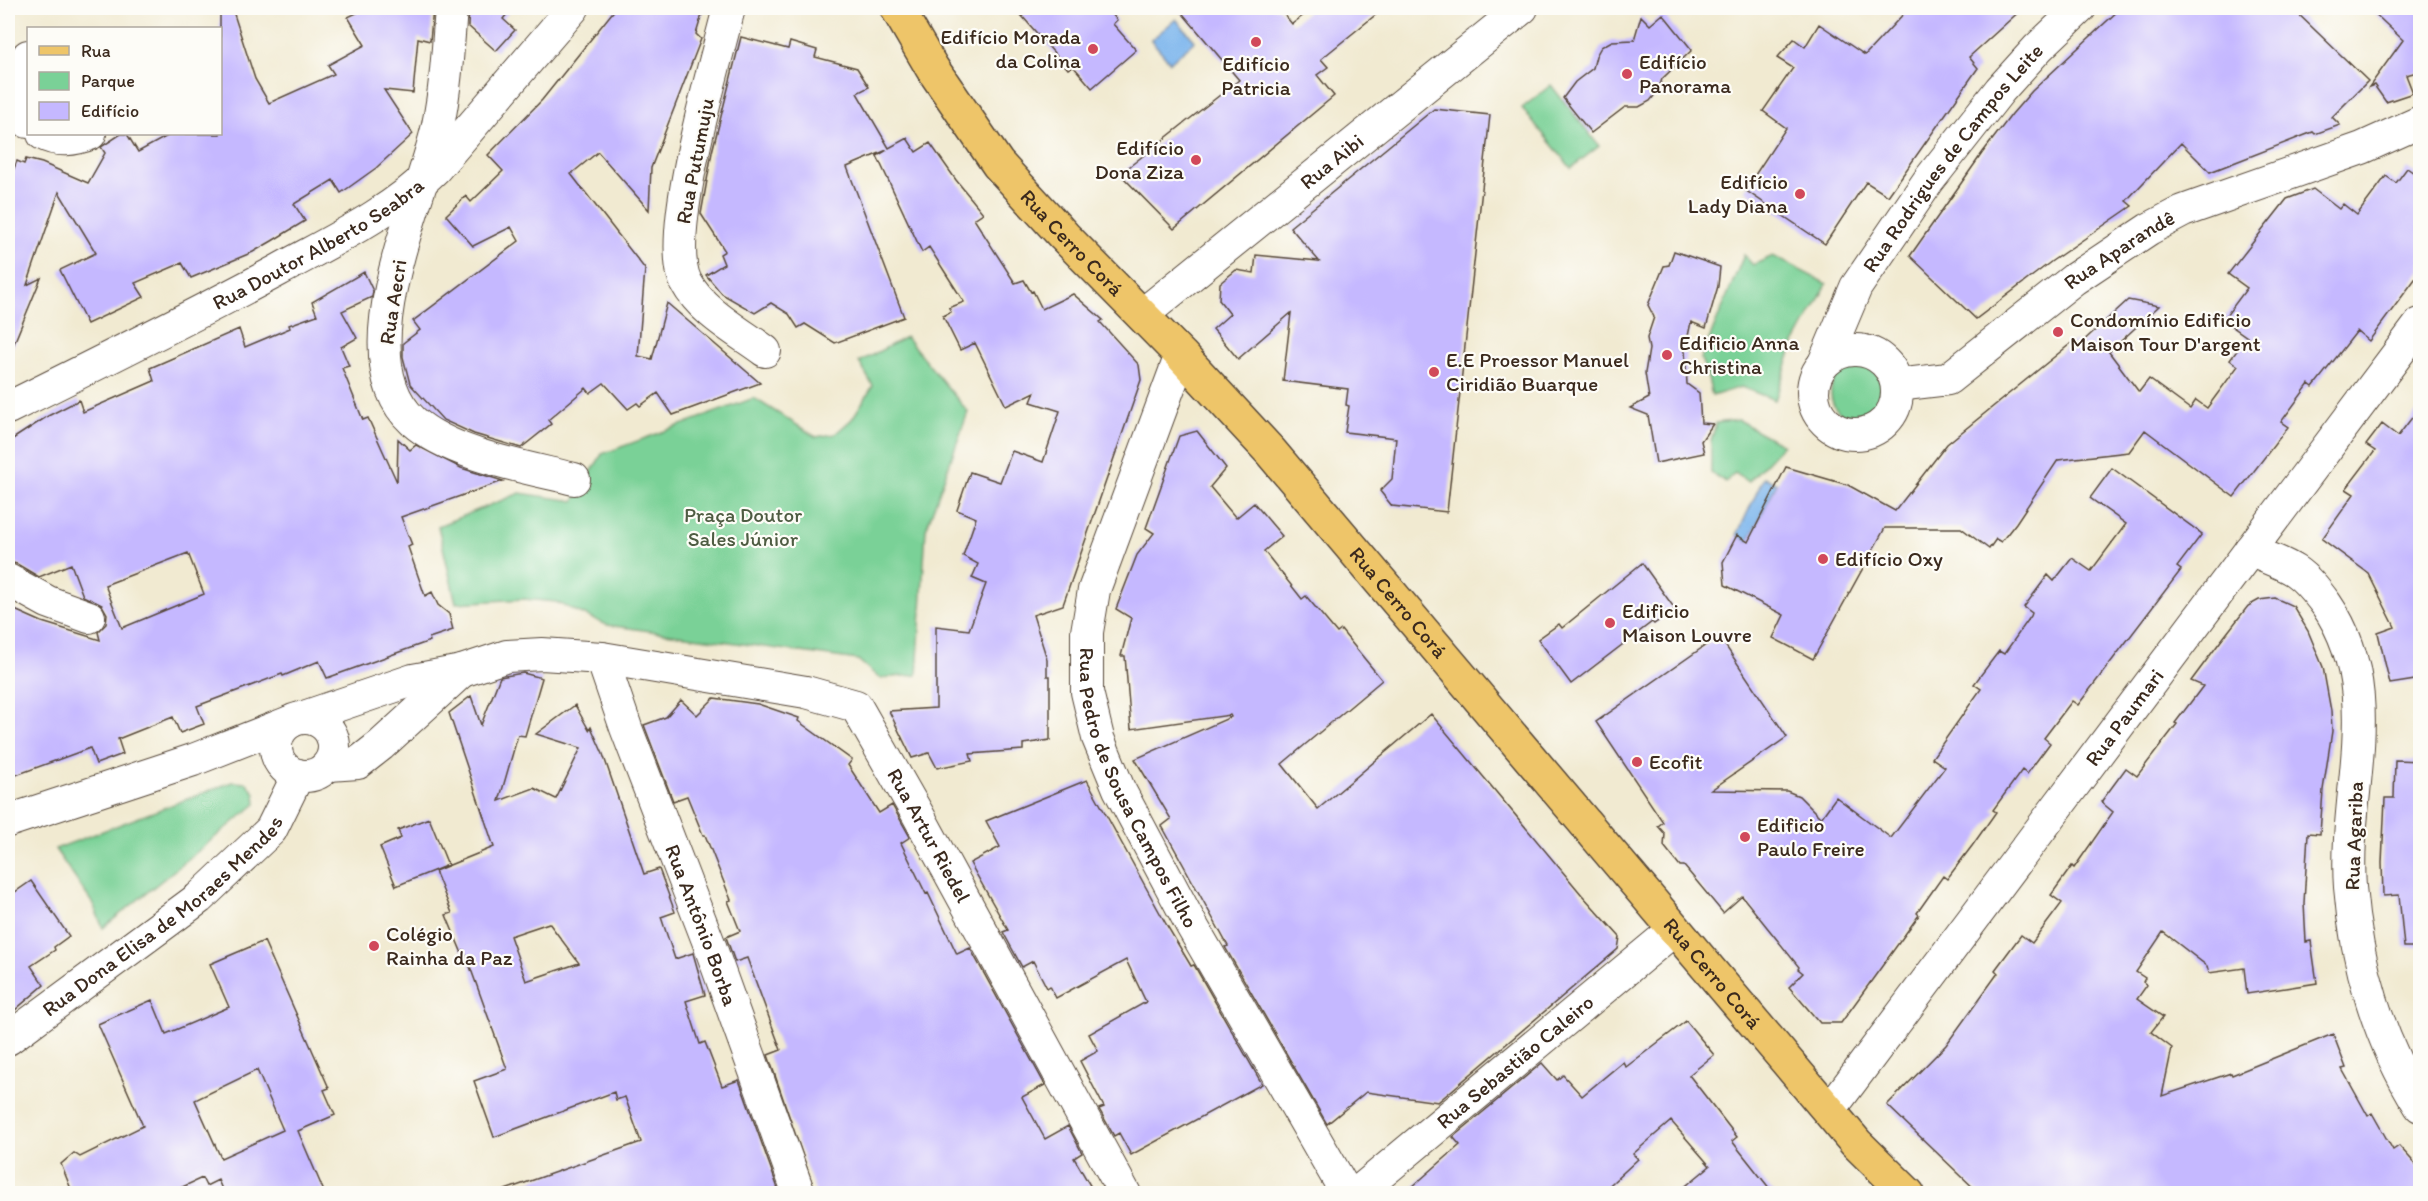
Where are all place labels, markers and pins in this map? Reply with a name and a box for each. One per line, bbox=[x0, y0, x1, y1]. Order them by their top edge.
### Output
place label: Edifício Morada da Colina bbox=[940, 24, 1081, 73]
marker: Edifício Patricia bbox=[1249, 35, 1263, 49]
marker: Edifício Morada da Colina bbox=[1086, 42, 1100, 56]
place label: Edifício Panorama bbox=[1639, 49, 1731, 98]
place label: Edifício Patricia bbox=[1221, 51, 1291, 100]
marker: Edifício Panorama bbox=[1620, 67, 1634, 81]
place label: Edifício Dona Ziza bbox=[1095, 135, 1184, 184]
marker: Edifício Dona Ziza bbox=[1189, 153, 1203, 167]
place label: Edifício Lady Diana bbox=[1688, 169, 1788, 218]
marker: Edifício Lady Diana bbox=[1793, 187, 1807, 201]
place label: Condomínio Edificio Maison Tour D'argent bbox=[2070, 307, 2261, 356]
marker: Condomínio Edificio Maison Tour D'argent bbox=[2051, 325, 2065, 339]
place label: Edificio Anna Christina bbox=[1679, 330, 1799, 379]
place label: E.E Proessor Manuel Ciridião Buarque bbox=[1446, 347, 1629, 396]
marker: Edificio Anna Christina bbox=[1660, 348, 1674, 362]
marker: E.E Proessor Manuel Ciridião Buarque bbox=[1427, 365, 1441, 379]
place label: Edifício Oxy bbox=[1835, 546, 1943, 571]
marker: Edifício Oxy bbox=[1816, 552, 1830, 566]
place label: Edificio Maison Louvre bbox=[1622, 598, 1752, 647]
marker: Edificio Maison Louvre bbox=[1603, 616, 1617, 630]
place label: Ecofit bbox=[1649, 749, 1703, 774]
marker: Ecofit bbox=[1630, 755, 1644, 769]
place label: Edificio Paulo Freire bbox=[1757, 812, 1865, 861]
marker: Edificio Paulo Freire bbox=[1738, 830, 1752, 844]
place label: Colégio Rainha da Paz bbox=[386, 921, 513, 970]
marker: Colégio Rainha da Paz bbox=[367, 939, 381, 953]

